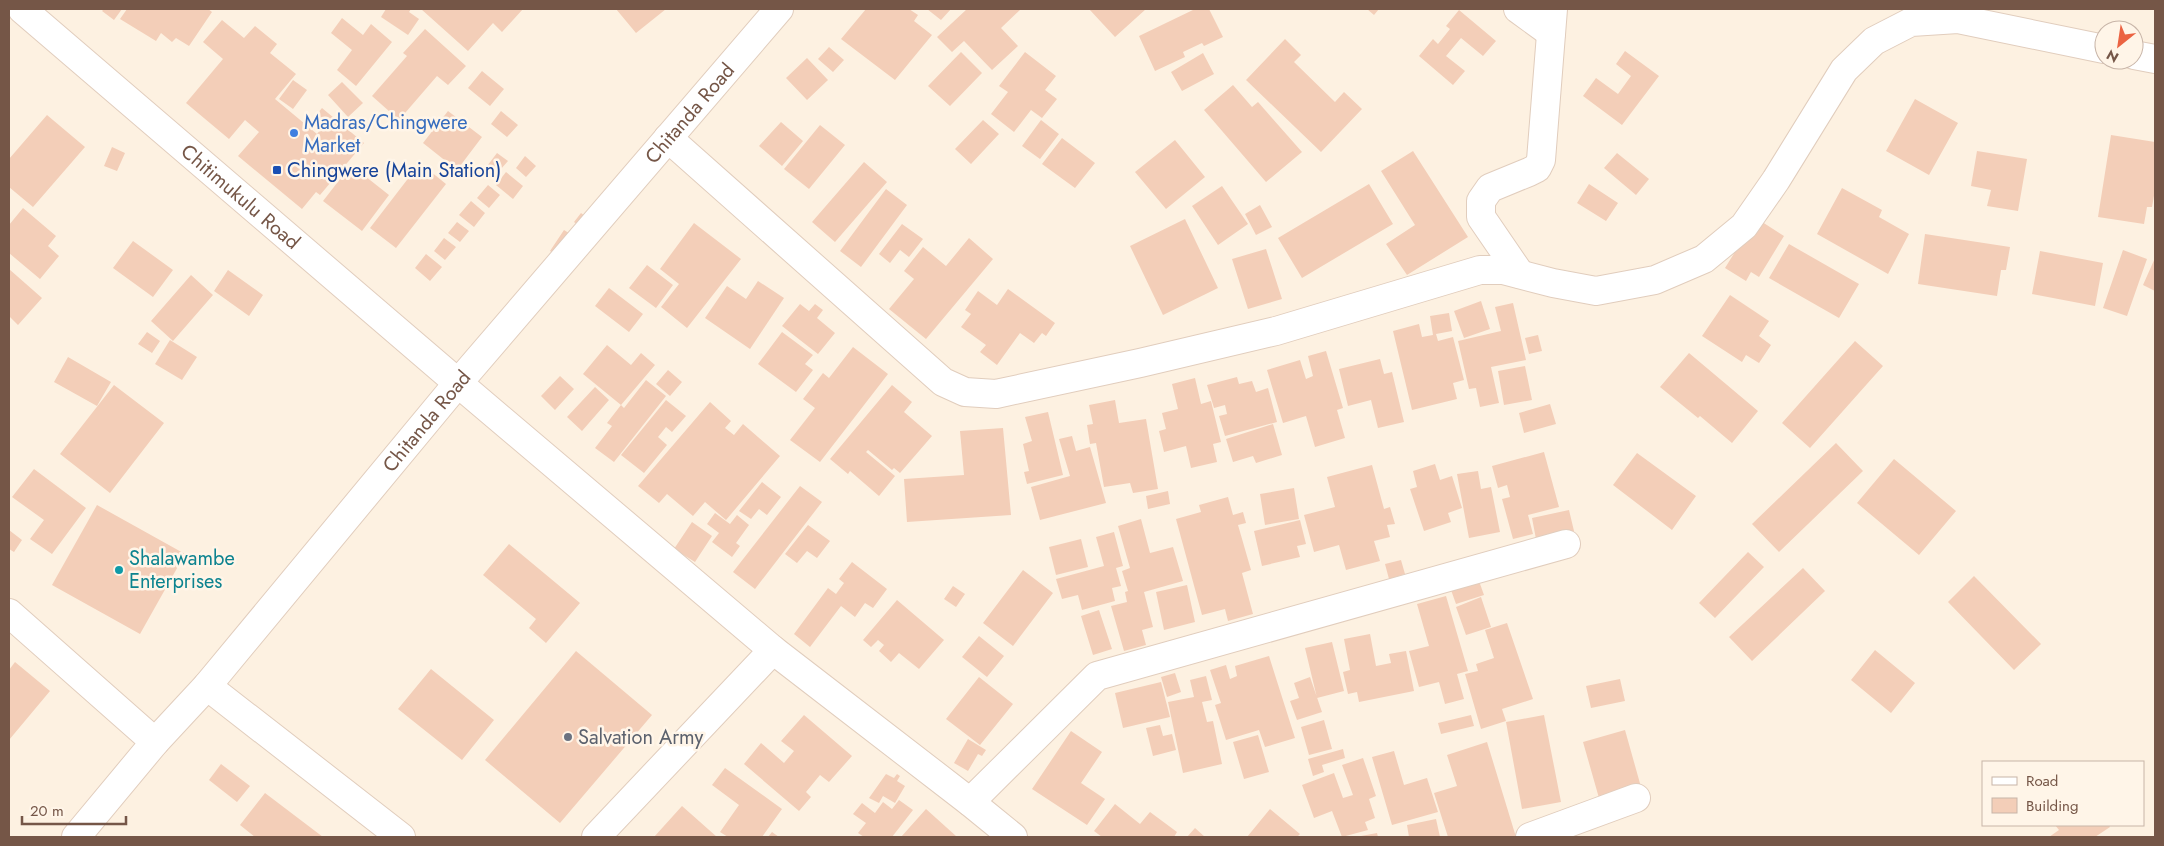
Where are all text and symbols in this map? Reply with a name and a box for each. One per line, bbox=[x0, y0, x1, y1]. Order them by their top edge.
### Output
north arrow bbox=[2094, 20, 2144, 70]
text: N bbox=[2103, 45, 2122, 68]
street label: Chitanda Road bbox=[638, 57, 742, 170]
place label: Madras/Chingwere Market bbox=[304, 108, 468, 160]
marker: Madras/Chingwere Market bbox=[288, 127, 300, 139]
street label: Chitimukulu Road bbox=[174, 137, 306, 256]
place label: Chingwere (Main Station) bbox=[287, 156, 501, 185]
marker: Chingwere (Main Station) bbox=[271, 164, 283, 176]
street label: Chitanda Road bbox=[376, 364, 478, 479]
place label: Shalawambe Enterprises bbox=[129, 544, 235, 596]
marker: Shalawambe Enterprises bbox=[113, 564, 125, 576]
place label: Salvation Army bbox=[578, 723, 704, 752]
marker: Salvation Army bbox=[562, 731, 574, 743]
legend bbox=[1982, 761, 2144, 826]
text: Road bbox=[2026, 770, 2058, 792]
scale bar bbox=[22, 794, 126, 826]
text: Building bbox=[2026, 795, 2078, 817]
text: 20 m bbox=[30, 800, 64, 822]

